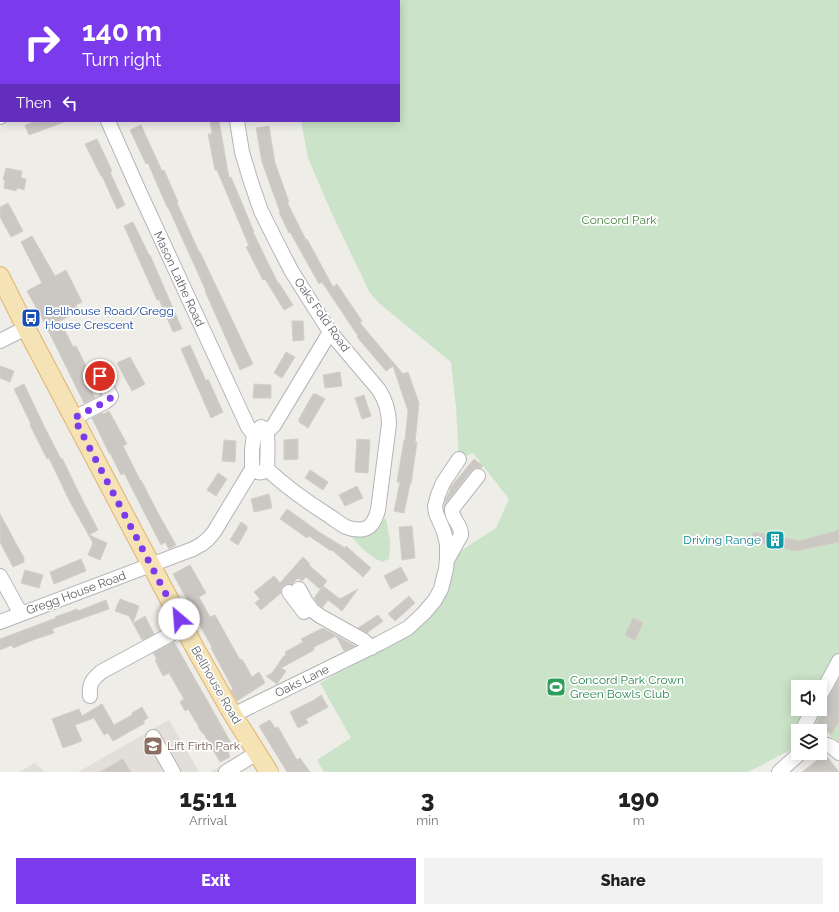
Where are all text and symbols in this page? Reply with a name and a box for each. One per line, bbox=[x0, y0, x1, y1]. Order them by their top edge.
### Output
text: 140 m bbox=[82, 15, 162, 48]
icon: right bbox=[16, 16, 68, 68]
text: Turn right bbox=[82, 49, 161, 70]
icon: left bbox=[59, 92, 81, 114]
text: Then bbox=[16, 94, 51, 112]
park label: Concord Park bbox=[581, 213, 657, 227]
street label: Mason Lathe Road bbox=[151, 229, 207, 329]
street label: Oaks Fold Road bbox=[291, 275, 353, 355]
place label: Bellhouse Road/Gregg House Crescent bbox=[45, 304, 174, 332]
bus stop icon: Bellhouse Road/Gregg House Crescent bbox=[20, 307, 42, 329]
pin bbox=[83, 359, 117, 393]
icon: arrive bbox=[89, 365, 111, 387]
building icon: Driving Range bbox=[764, 529, 786, 551]
place label: Driving Range bbox=[683, 533, 761, 547]
street label: Gregg House Road bbox=[24, 568, 128, 618]
position arrow bbox=[158, 598, 200, 640]
street label: Bellhouse Road bbox=[188, 644, 244, 726]
street label: Oaks Lane bbox=[273, 662, 331, 700]
place label: Concord Park Crown Green Bowls Club bbox=[570, 673, 684, 701]
sports icon: Concord Park Crown Green Bowls Club bbox=[545, 676, 567, 698]
map controls bbox=[791, 680, 827, 760]
button: sound bbox=[791, 680, 827, 716]
button: layers bbox=[791, 724, 827, 760]
school or university icon: Lift Firth Park bbox=[142, 735, 164, 757]
place label: Lift Firth Park bbox=[167, 739, 241, 753]
text: 15:11 bbox=[180, 784, 237, 813]
text: 3 bbox=[421, 784, 434, 813]
text: 190 bbox=[618, 784, 659, 813]
text: Arrival bbox=[189, 813, 227, 828]
text: min bbox=[416, 813, 439, 828]
text: m bbox=[633, 813, 645, 828]
button: Exit bbox=[16, 858, 416, 904]
button: Share bbox=[424, 858, 823, 904]

